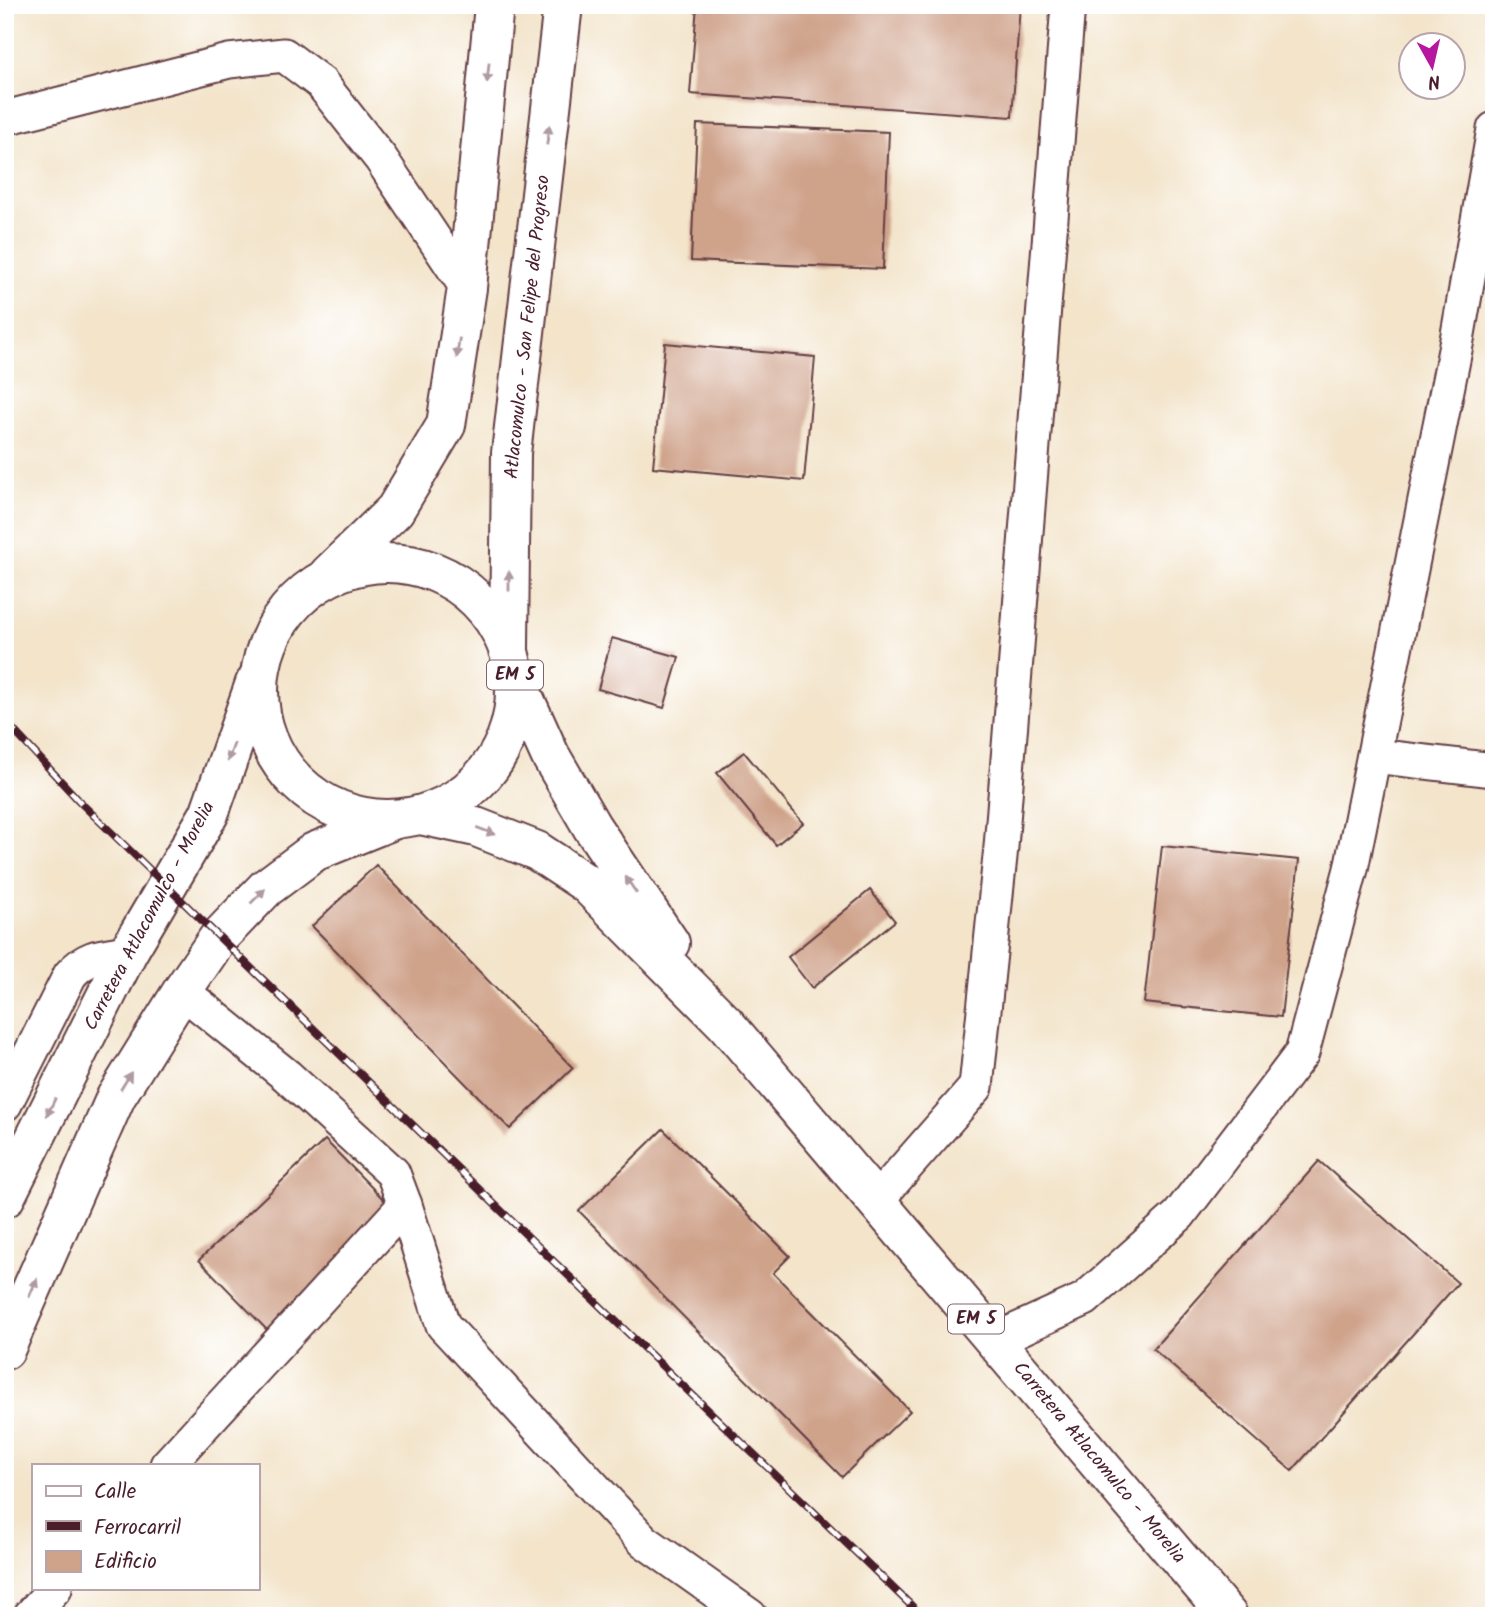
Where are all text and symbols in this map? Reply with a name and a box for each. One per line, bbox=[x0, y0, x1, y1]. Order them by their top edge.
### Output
north arrow bbox=[1398, 32, 1468, 102]
one-way arrow bbox=[482, 62, 493, 84]
text: N bbox=[1426, 65, 1442, 97]
one-way arrow bbox=[543, 124, 554, 146]
street label: Atlacomulco - San Felipe del Progreso bbox=[497, 174, 559, 480]
one-way arrow bbox=[452, 337, 463, 359]
one-way arrow bbox=[503, 569, 515, 591]
road number: EM 5 bbox=[487, 660, 543, 690]
one-way arrow bbox=[225, 741, 236, 762]
street label: Carretera Atlacomulco - Morelia bbox=[77, 796, 223, 1036]
one-way arrow bbox=[476, 826, 497, 837]
one-way arrow bbox=[624, 876, 638, 894]
one-way arrow bbox=[249, 889, 266, 905]
one-way arrow bbox=[120, 1071, 133, 1090]
one-way arrow bbox=[45, 1097, 56, 1117]
one-way arrow bbox=[27, 1278, 39, 1298]
road number: EM 5 bbox=[948, 1304, 1004, 1334]
street label: Carretera Atlacomulco - Morelia bbox=[1005, 1355, 1193, 1571]
legend bbox=[32, 1464, 259, 1590]
text: Calle bbox=[94, 1476, 137, 1509]
text: Ferrocarril bbox=[94, 1512, 181, 1545]
text: Edificio bbox=[94, 1546, 157, 1579]

